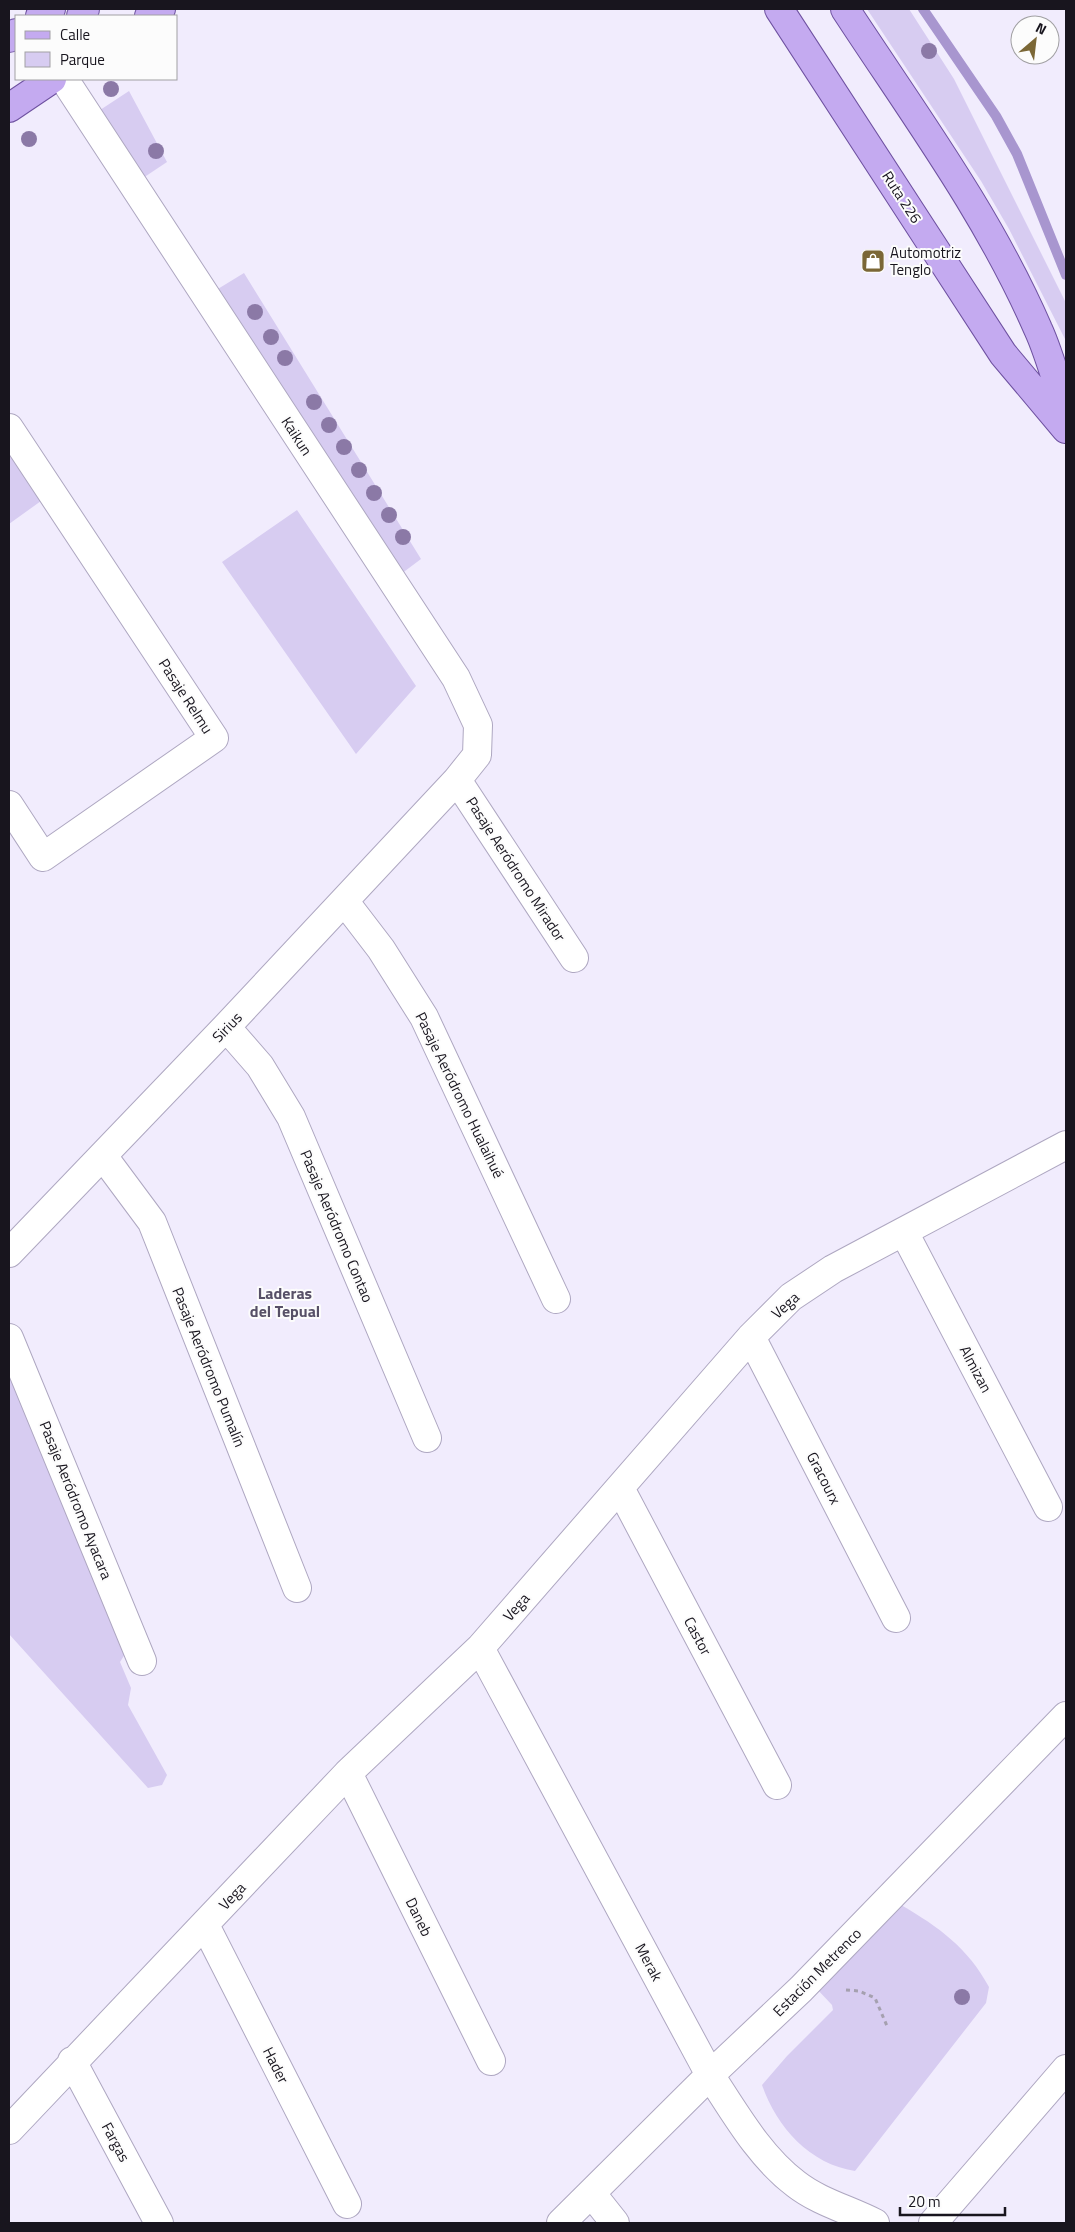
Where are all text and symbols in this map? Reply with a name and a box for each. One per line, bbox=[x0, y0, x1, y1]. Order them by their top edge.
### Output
legend bbox=[15, 15, 178, 80]
north arrow bbox=[1010, 15, 1060, 65]
text: N bbox=[1032, 17, 1051, 40]
text: Calle bbox=[60, 23, 90, 46]
text: Parque bbox=[60, 48, 105, 71]
street label: Ruta 226 bbox=[876, 166, 928, 228]
place label: Automotriz Tenglo bbox=[890, 241, 961, 281]
shop icon: Automotriz Tenglo bbox=[860, 248, 886, 274]
street label: Kaikun bbox=[276, 412, 318, 460]
street label: Pasaje Relmu bbox=[153, 654, 219, 738]
street label: Pasaje Aeródromo Mirador bbox=[460, 792, 572, 946]
street label: Sirius bbox=[207, 1006, 247, 1048]
street label: Pasaje Aeródromo Hualaihué bbox=[410, 1008, 510, 1182]
street label: Pasaje Aeródromo Contao bbox=[294, 1146, 380, 1306]
district label: Laderas del Tepual bbox=[250, 1281, 320, 1323]
street label: Pasaje Aeródromo Pumalín bbox=[166, 1284, 252, 1450]
street label: Vega bbox=[766, 1286, 805, 1324]
street label: Almizan bbox=[954, 1341, 998, 1397]
street label: Pasaje Aeródromo Ayacara bbox=[34, 1417, 119, 1583]
street label: Gracourx bbox=[801, 1448, 847, 1508]
street label: Vega bbox=[497, 1587, 535, 1626]
street label: Castor bbox=[678, 1612, 718, 1660]
street label: Vega bbox=[213, 1876, 251, 1915]
street label: Daneb bbox=[400, 1894, 438, 1940]
street label: Estación Metrenco bbox=[767, 1922, 867, 2022]
street label: Merak bbox=[629, 1939, 669, 1985]
street label: Hader bbox=[257, 2043, 295, 2087]
street label: Fargas bbox=[96, 2118, 136, 2166]
scale bar bbox=[900, 2184, 1005, 2216]
text: 20 m bbox=[908, 2190, 941, 2213]

